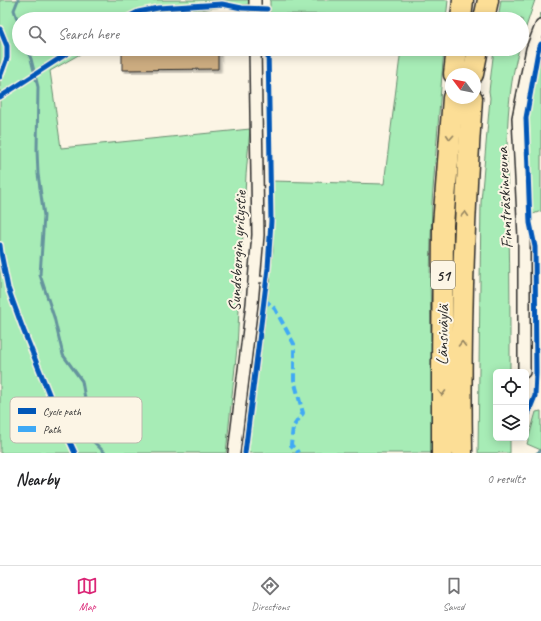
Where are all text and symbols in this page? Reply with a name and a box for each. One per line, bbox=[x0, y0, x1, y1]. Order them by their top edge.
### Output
search box bbox=[12, 12, 529, 56]
icon: search bbox=[26, 23, 48, 45]
text: Search here bbox=[58, 25, 119, 44]
north arrow bbox=[445, 68, 481, 104]
one-way arrow bbox=[445, 134, 454, 140]
street label: Finnträskinreuna bbox=[491, 145, 518, 249]
street label: Sundsbergin yritystie bbox=[224, 189, 251, 312]
one-way arrow bbox=[461, 211, 469, 217]
road number: 51 bbox=[431, 261, 455, 289]
street label: Länsiväylä bbox=[431, 303, 454, 365]
one-way arrow bbox=[458, 341, 466, 347]
map controls bbox=[493, 369, 529, 441]
button: locate bbox=[493, 369, 529, 405]
one-way arrow bbox=[438, 390, 446, 396]
legend bbox=[10, 397, 142, 443]
text: Cycle path bbox=[43, 404, 82, 418]
button: layers bbox=[493, 405, 529, 441]
text: Path bbox=[43, 422, 62, 436]
text: Nearby bbox=[16, 469, 59, 490]
text: 0 results bbox=[487, 471, 525, 487]
tab: Map bbox=[76, 575, 98, 613]
tab: Directions bbox=[251, 575, 290, 613]
tab: Saved bbox=[443, 575, 465, 613]

